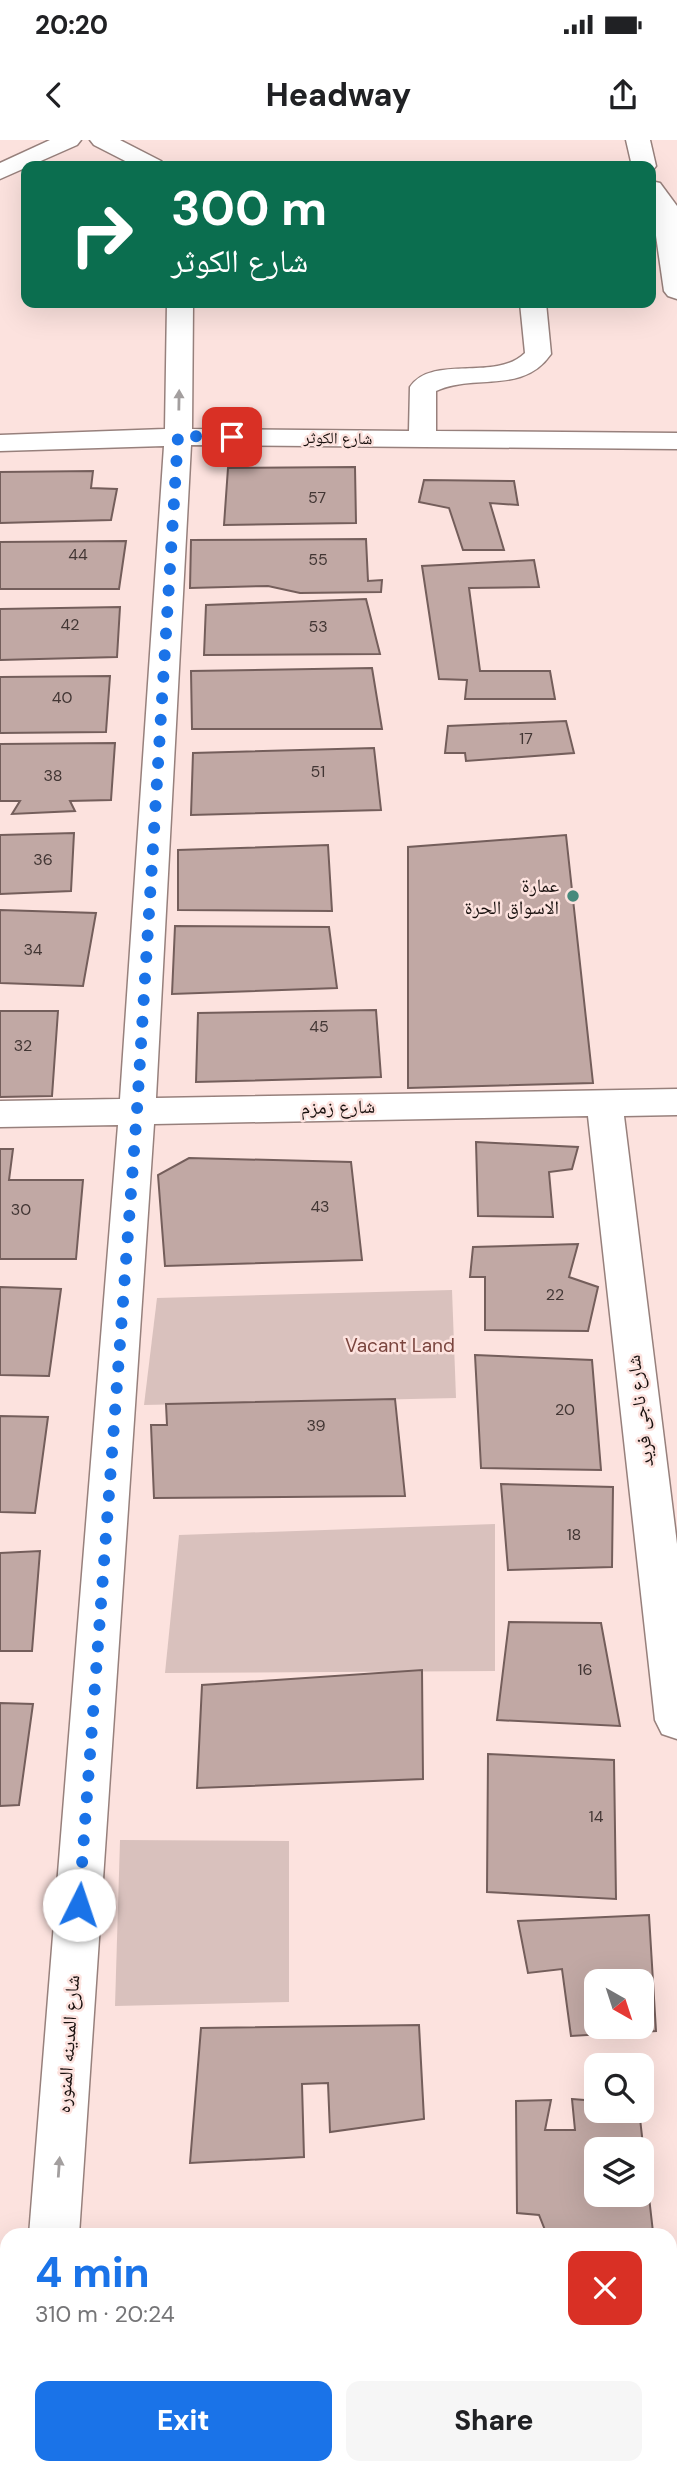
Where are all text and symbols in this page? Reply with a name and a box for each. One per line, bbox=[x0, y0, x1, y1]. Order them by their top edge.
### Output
text: 20:20 bbox=[35, 8, 108, 42]
text: Headway bbox=[266, 74, 411, 116]
icon: back bbox=[35, 76, 73, 114]
icon: share bbox=[604, 76, 642, 114]
text: 300 m bbox=[171, 176, 327, 240]
icon: right bbox=[56, 189, 147, 280]
text: شارع الكوثر bbox=[171, 240, 308, 282]
one-way arrow bbox=[173, 389, 185, 411]
pin bbox=[202, 407, 262, 467]
icon: arrive bbox=[213, 418, 251, 456]
street label: شارع الكوثر bbox=[302, 427, 373, 449]
house number: 57 bbox=[308, 487, 326, 508]
house number: 44 bbox=[68, 544, 88, 565]
house number: 55 bbox=[308, 549, 328, 570]
house number: 42 bbox=[61, 614, 79, 635]
house number: 53 bbox=[308, 616, 328, 637]
house number: 40 bbox=[52, 687, 72, 708]
house number: 17 bbox=[519, 728, 533, 749]
house number: 51 bbox=[311, 761, 325, 782]
house number: 38 bbox=[43, 765, 63, 786]
house number: 36 bbox=[33, 849, 53, 870]
place label: عمارة الاسواق الحرة bbox=[465, 873, 559, 920]
marker: عمارة الاسواق الحرة bbox=[565, 888, 581, 904]
house number: 34 bbox=[23, 939, 43, 960]
house number: 45 bbox=[309, 1016, 329, 1037]
house number: 32 bbox=[14, 1035, 32, 1056]
street label: شارع زمزم bbox=[301, 1094, 375, 1121]
house number: 43 bbox=[310, 1196, 330, 1217]
house number: 30 bbox=[11, 1199, 31, 1220]
house number: 22 bbox=[546, 1284, 564, 1305]
park label: Vacant Land bbox=[345, 1333, 455, 1358]
street label: شارع ناجى فريد bbox=[621, 1354, 659, 1468]
house number: 20 bbox=[555, 1399, 575, 1420]
house number: 39 bbox=[306, 1415, 326, 1436]
house number: 18 bbox=[567, 1524, 581, 1545]
house number: 16 bbox=[577, 1659, 593, 1680]
house number: 14 bbox=[589, 1806, 604, 1827]
position arrow bbox=[42, 1868, 116, 1942]
north arrow bbox=[584, 1969, 654, 2039]
map controls bbox=[584, 1969, 654, 2207]
street label: شارع المدينه المنوره bbox=[51, 1974, 85, 2114]
button: search bbox=[584, 2053, 654, 2123]
button: layers bbox=[584, 2137, 654, 2207]
one-way arrow bbox=[54, 2155, 65, 2177]
text: 4 min bbox=[35, 2245, 150, 2300]
button: close bbox=[568, 2251, 642, 2325]
text: 310 m · 20:24 bbox=[35, 2299, 175, 2329]
button: Exit bbox=[35, 2381, 332, 2461]
button: Share bbox=[346, 2381, 642, 2461]

